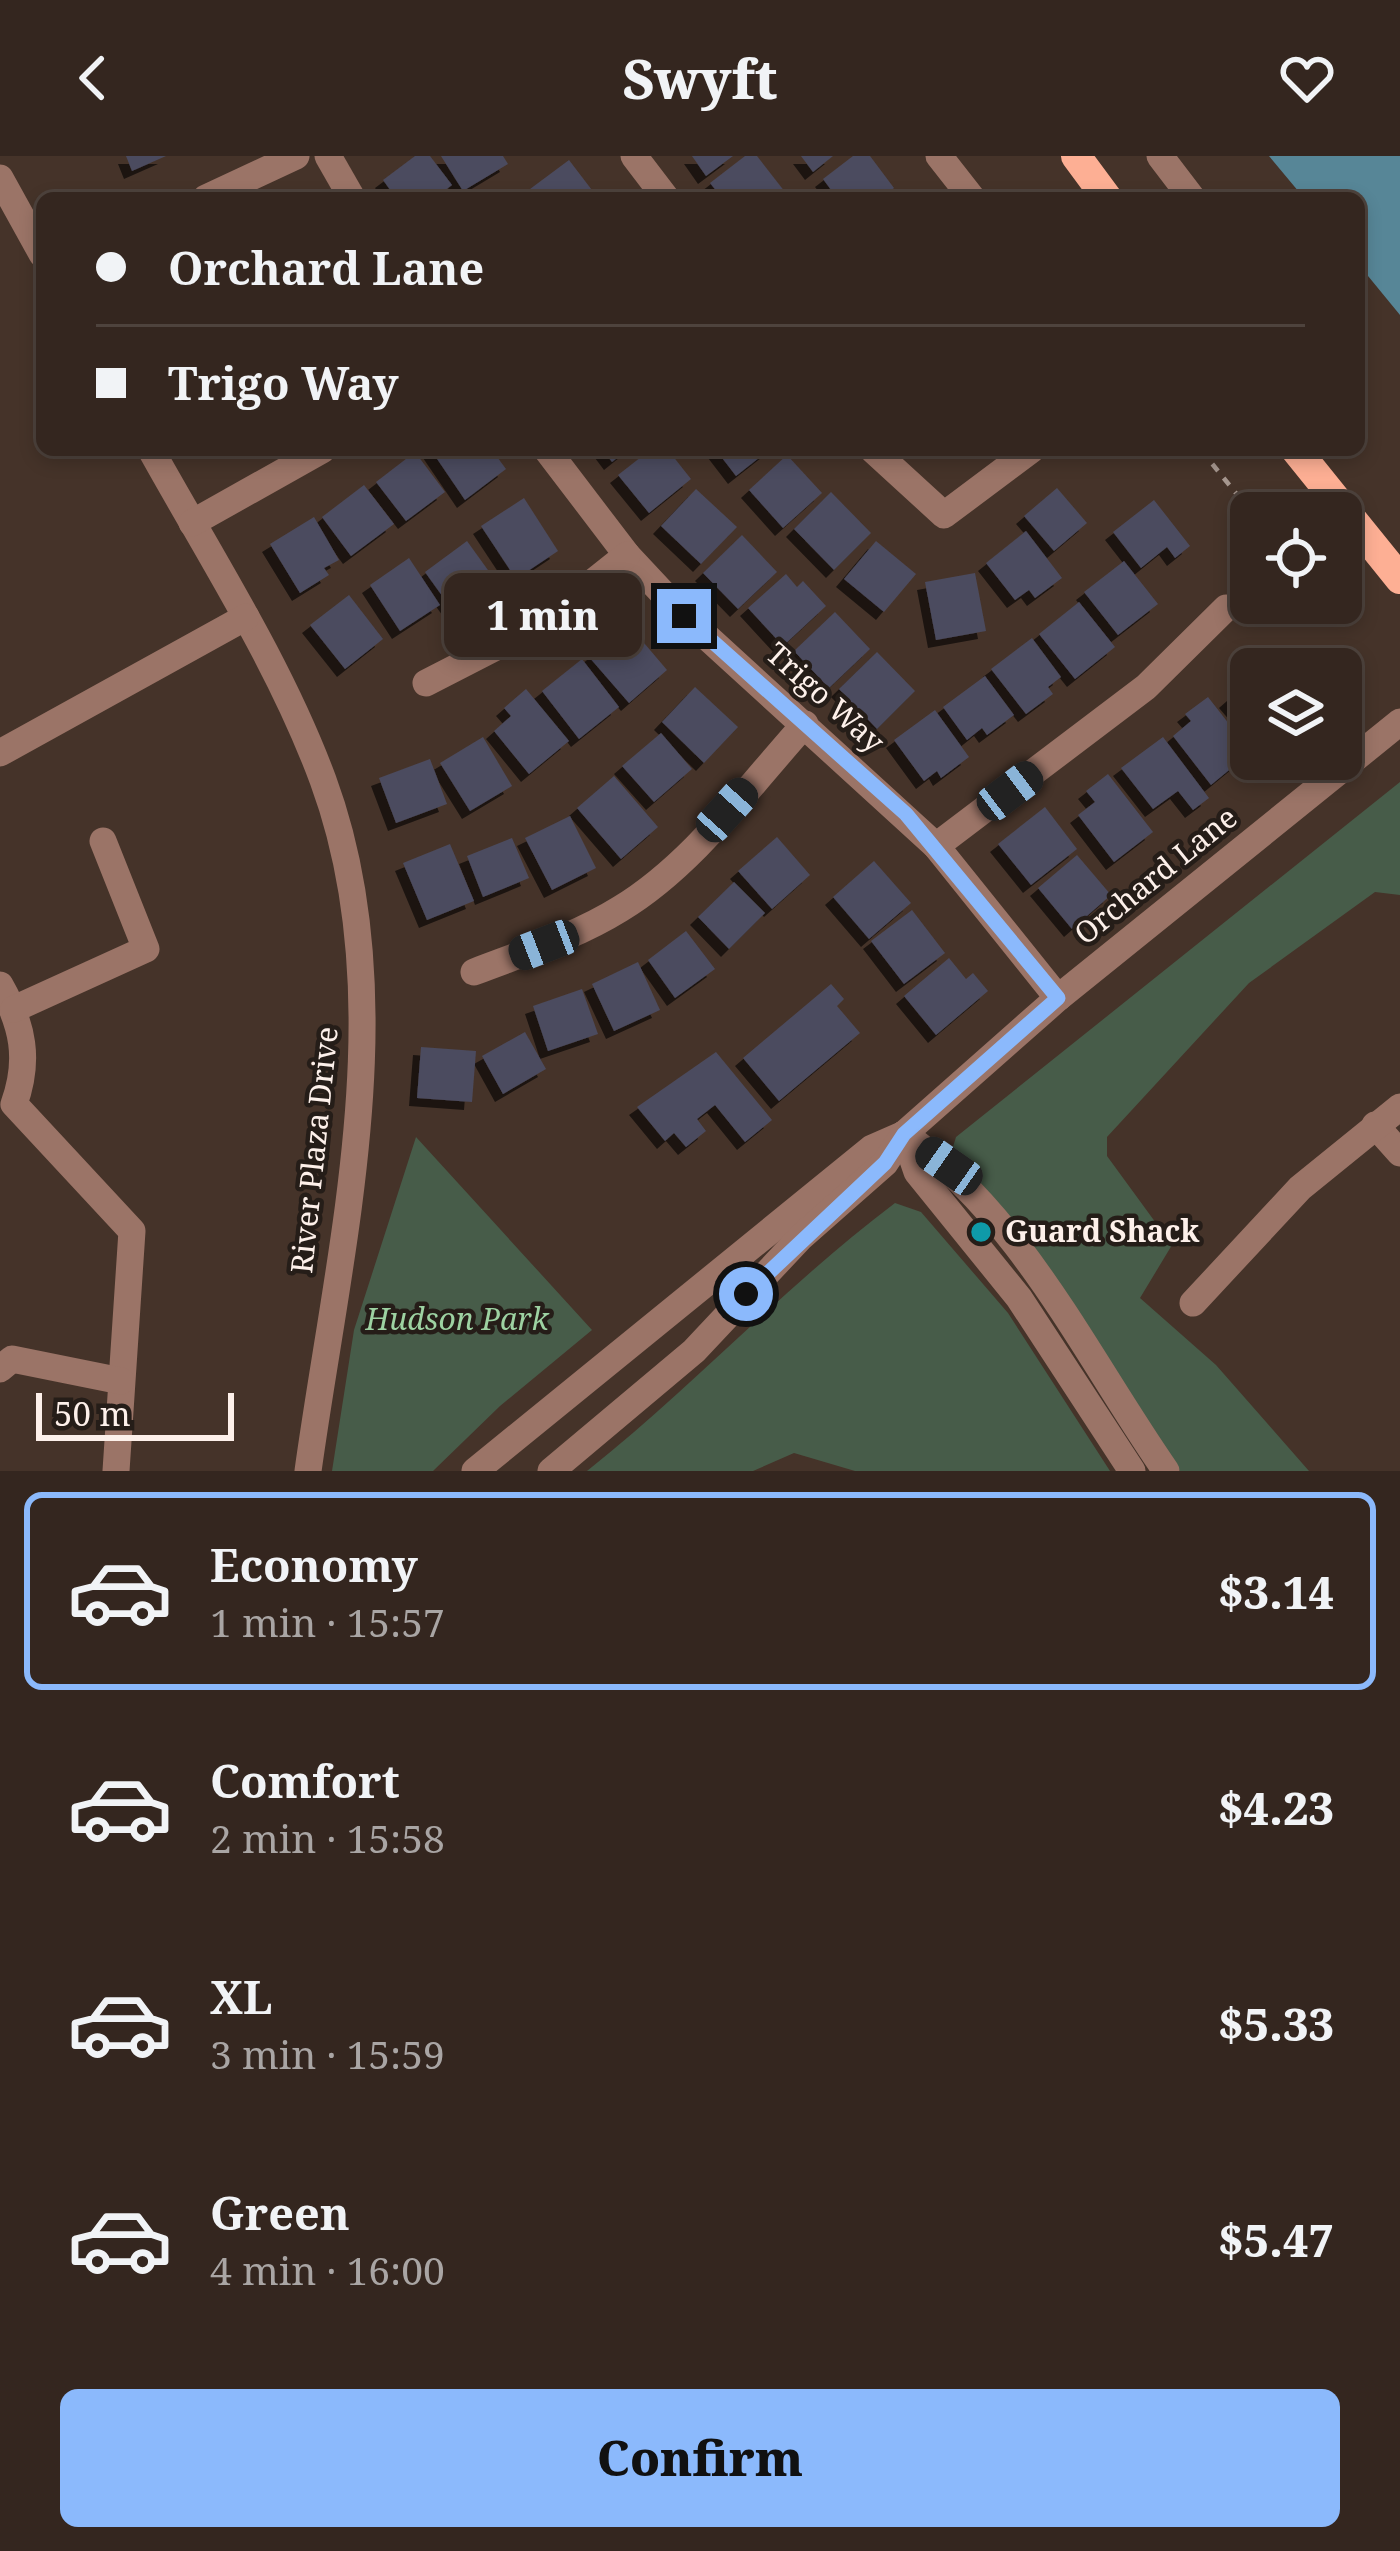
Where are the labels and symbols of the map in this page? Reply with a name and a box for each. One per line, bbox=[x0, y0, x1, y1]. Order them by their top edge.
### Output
callout: 1 min bbox=[444, 574, 642, 658]
route end bbox=[657, 589, 711, 643]
street label: Trigo Way bbox=[758, 633, 894, 761]
car bbox=[970, 755, 1050, 827]
car bbox=[690, 771, 764, 849]
street label: Orchard Lane bbox=[1065, 796, 1245, 953]
car bbox=[504, 915, 584, 975]
street label: River Plaza Drive bbox=[280, 1024, 347, 1275]
car bbox=[909, 1131, 989, 1201]
place label: Guard Shack bbox=[1005, 1210, 1200, 1251]
marker: Guard Shack bbox=[968, 1219, 994, 1245]
route start bbox=[719, 1267, 773, 1321]
park label: Hudson Park bbox=[364, 1298, 549, 1339]
scale bar bbox=[36, 1387, 234, 1440]

